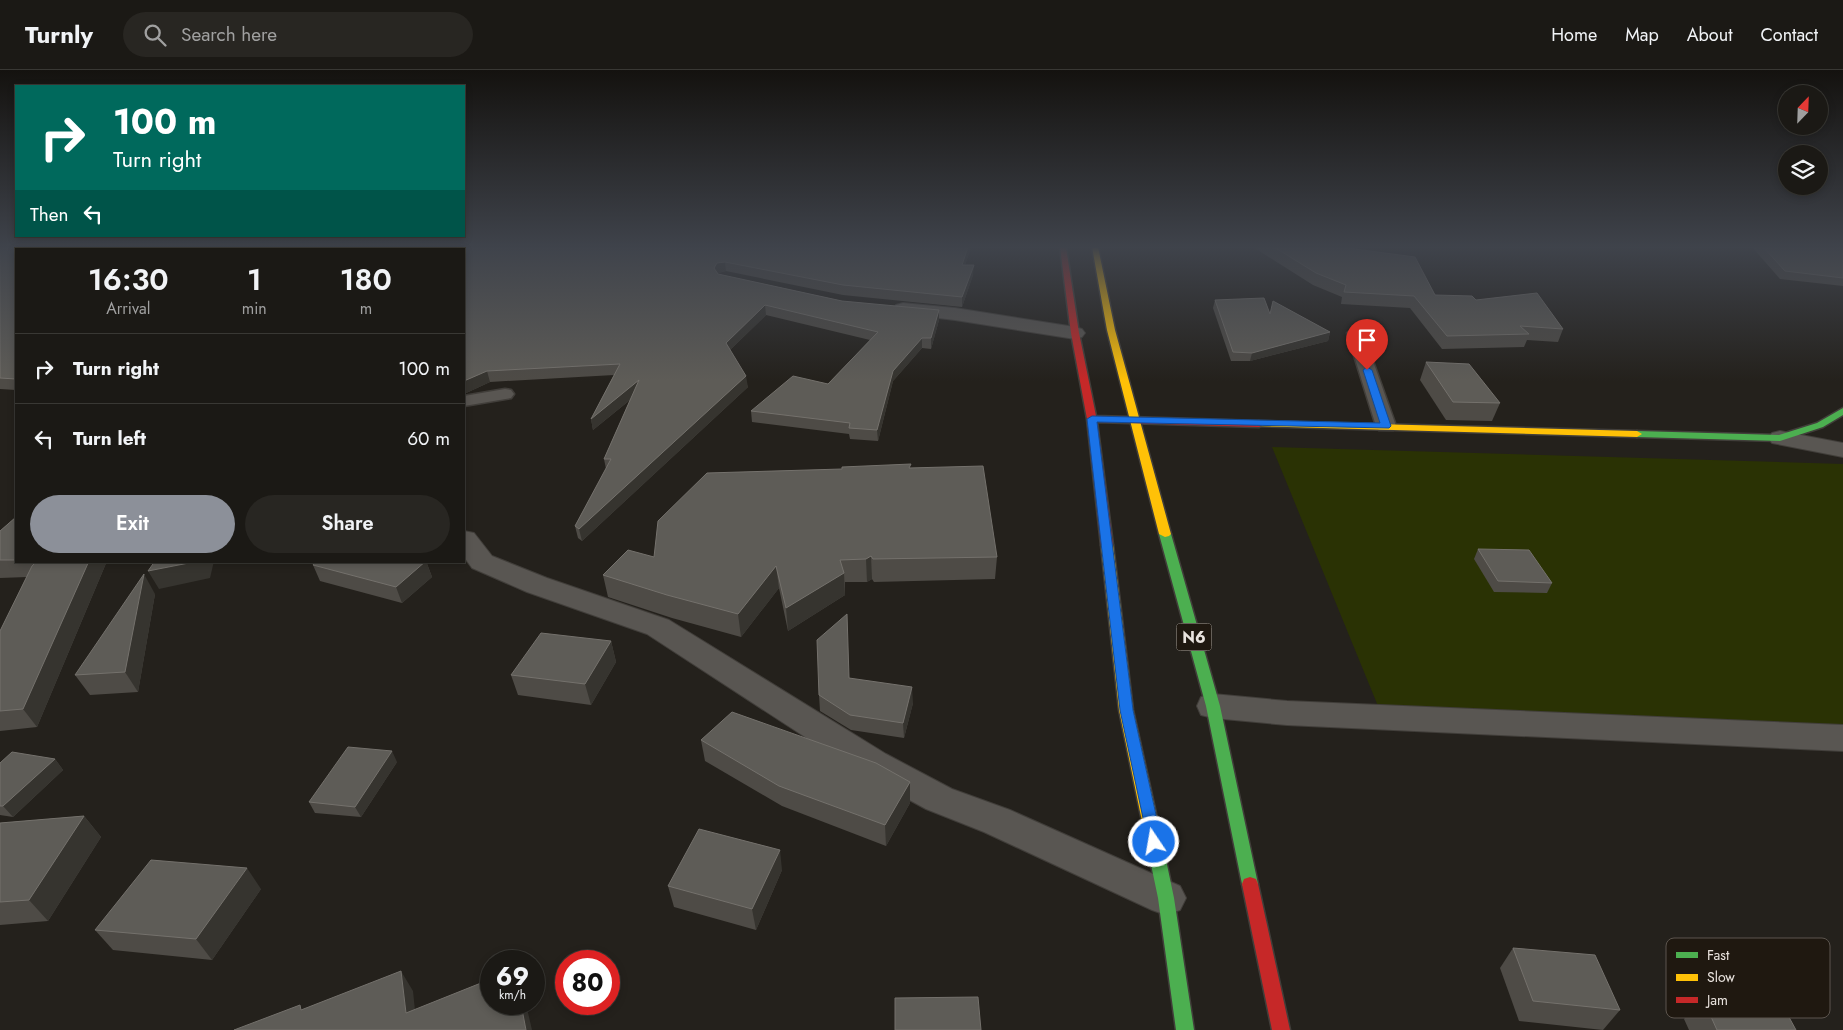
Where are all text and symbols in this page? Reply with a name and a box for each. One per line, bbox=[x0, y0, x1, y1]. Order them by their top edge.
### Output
search box bbox=[123, 12, 473, 57]
text: Turnly bbox=[25, 17, 93, 52]
icon: search bbox=[141, 21, 169, 49]
text: Search here bbox=[181, 21, 277, 48]
text: Home bbox=[1551, 22, 1597, 48]
text: Map bbox=[1625, 22, 1659, 48]
text: About bbox=[1687, 22, 1732, 48]
text: Contact bbox=[1760, 22, 1818, 48]
north arrow bbox=[1778, 85, 1828, 135]
map controls bbox=[1778, 85, 1828, 195]
text: 100 m bbox=[113, 97, 216, 147]
icon: right bbox=[30, 105, 95, 170]
text: Turn right bbox=[113, 143, 201, 175]
button: layers bbox=[1778, 145, 1828, 195]
icon: left bbox=[79, 200, 107, 228]
text: Then bbox=[30, 201, 69, 228]
text: 16:30 bbox=[88, 258, 169, 301]
text: 1 bbox=[247, 258, 262, 301]
text: 180 bbox=[340, 258, 392, 301]
text: Arrival bbox=[106, 297, 150, 320]
text: min bbox=[242, 297, 267, 320]
text: m bbox=[360, 297, 372, 320]
pin bbox=[1346, 319, 1388, 370]
icon: arrive bbox=[1353, 326, 1381, 354]
icon: right bbox=[30, 355, 58, 383]
text: Turn right bbox=[73, 355, 159, 382]
text: 100 m bbox=[398, 355, 450, 382]
icon: left bbox=[30, 425, 58, 453]
text: Turn left bbox=[73, 425, 146, 452]
text: 60 m bbox=[407, 425, 450, 452]
button: Exit bbox=[30, 495, 235, 553]
button: Share bbox=[245, 495, 450, 553]
road number: N6 bbox=[1176, 624, 1212, 650]
position arrow bbox=[1127, 815, 1179, 867]
legend bbox=[1666, 938, 1830, 1018]
text: Fast bbox=[1707, 945, 1730, 965]
speed limit sign: 80 bbox=[555, 950, 620, 1015]
text: 69 bbox=[496, 958, 529, 994]
text: Slow bbox=[1707, 967, 1735, 987]
text: km/h bbox=[499, 986, 526, 1004]
text: Jam bbox=[1705, 990, 1728, 1010]

